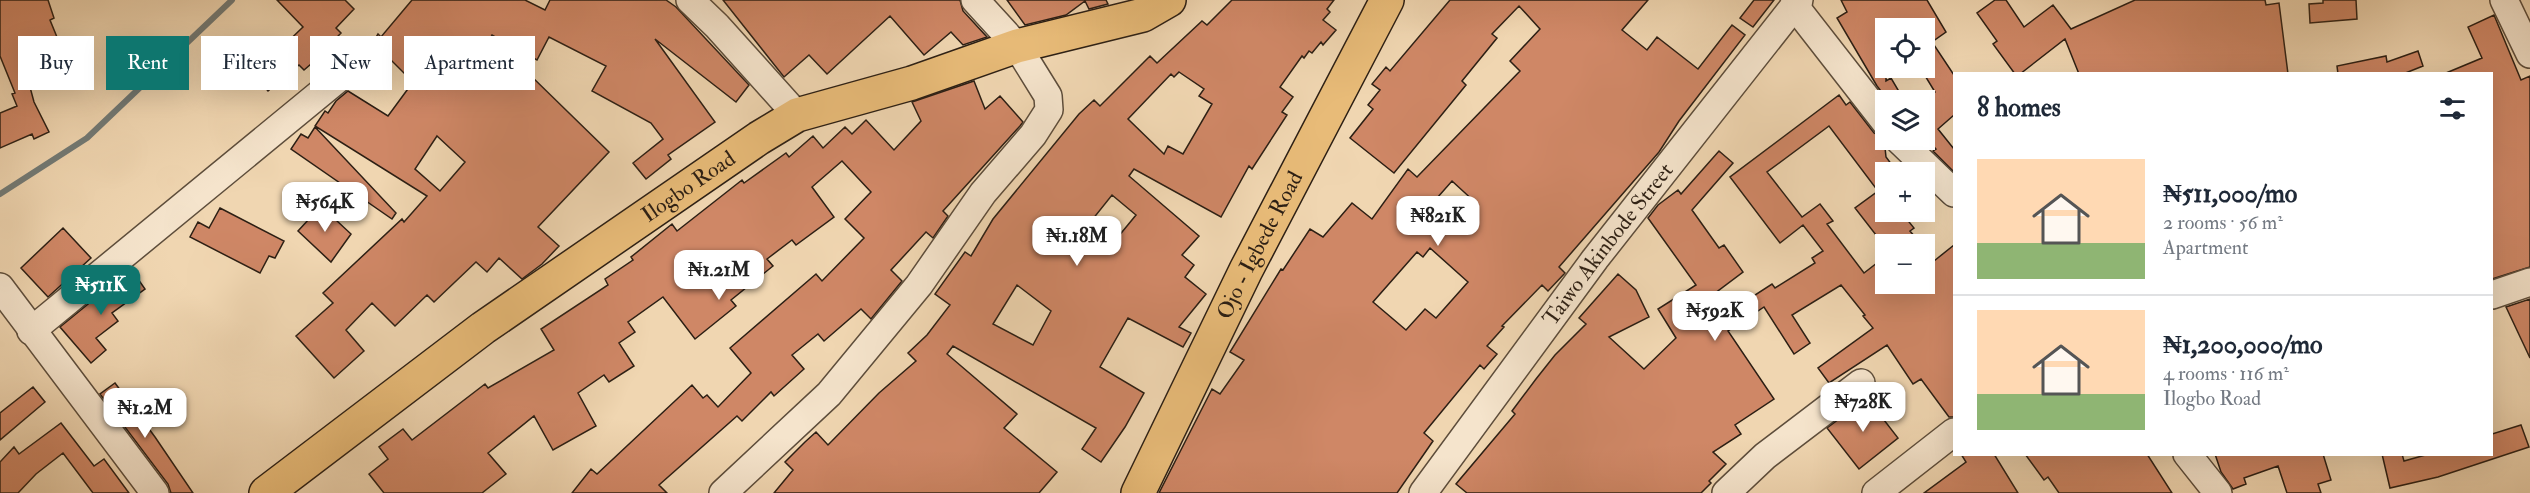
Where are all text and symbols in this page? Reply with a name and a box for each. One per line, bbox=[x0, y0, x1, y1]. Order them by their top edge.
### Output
map controls bbox=[1875, 18, 1935, 294]
button: locate bbox=[1875, 18, 1935, 78]
chip: Buy bbox=[18, 36, 94, 90]
chip: Rent bbox=[106, 36, 189, 90]
chip: Filters bbox=[201, 36, 298, 90]
chip: New bbox=[310, 36, 392, 90]
chip: Apartment bbox=[404, 36, 535, 90]
button: layers bbox=[1875, 90, 1935, 150]
text: 8 homes bbox=[1977, 92, 2061, 124]
icon: filters bbox=[2436, 92, 2469, 125]
street label: Ilogbo Road bbox=[636, 144, 741, 229]
street label: Taiwo Akinbode Street bbox=[1537, 157, 1679, 331]
button: + bbox=[1875, 162, 1935, 222]
street label: Ojo - Igbede Road bbox=[1210, 166, 1309, 324]
text: ₦511,000/mo bbox=[2163, 178, 2297, 210]
pin: ₦564K bbox=[283, 182, 367, 233]
icon: home bbox=[2025, 183, 2097, 255]
text: ₦564K bbox=[296, 189, 354, 214]
pin: ₦821K bbox=[1396, 196, 1480, 247]
text: ₦821K bbox=[1410, 203, 1466, 228]
text: 2 rooms · 56 m² bbox=[2163, 210, 2283, 235]
pin: ₦1.18M bbox=[1028, 216, 1126, 267]
text: ₦1.18M bbox=[1046, 223, 1108, 248]
button: − bbox=[1875, 234, 1935, 294]
text: Apartment bbox=[2163, 235, 2248, 260]
pin: ₦1.21M bbox=[670, 250, 768, 301]
text: ₦1.21M bbox=[688, 257, 750, 282]
pin: ₦511K bbox=[59, 265, 143, 316]
text: ₦511K bbox=[75, 272, 127, 297]
pin: ₦592K bbox=[1673, 291, 1757, 342]
text: ₦592K bbox=[1686, 298, 1744, 323]
text: ₦1,200,000/mo bbox=[2163, 329, 2323, 361]
icon: home bbox=[2025, 334, 2097, 406]
text: 4 rooms · 116 m² bbox=[2163, 361, 2289, 386]
pin: ₦728K bbox=[1821, 382, 1905, 433]
text: Ilogbo Road bbox=[2163, 386, 2261, 411]
pin: ₦1.2M bbox=[103, 388, 187, 439]
text: ₦728K bbox=[1834, 389, 1892, 414]
text: ₦1.2M bbox=[118, 395, 172, 420]

